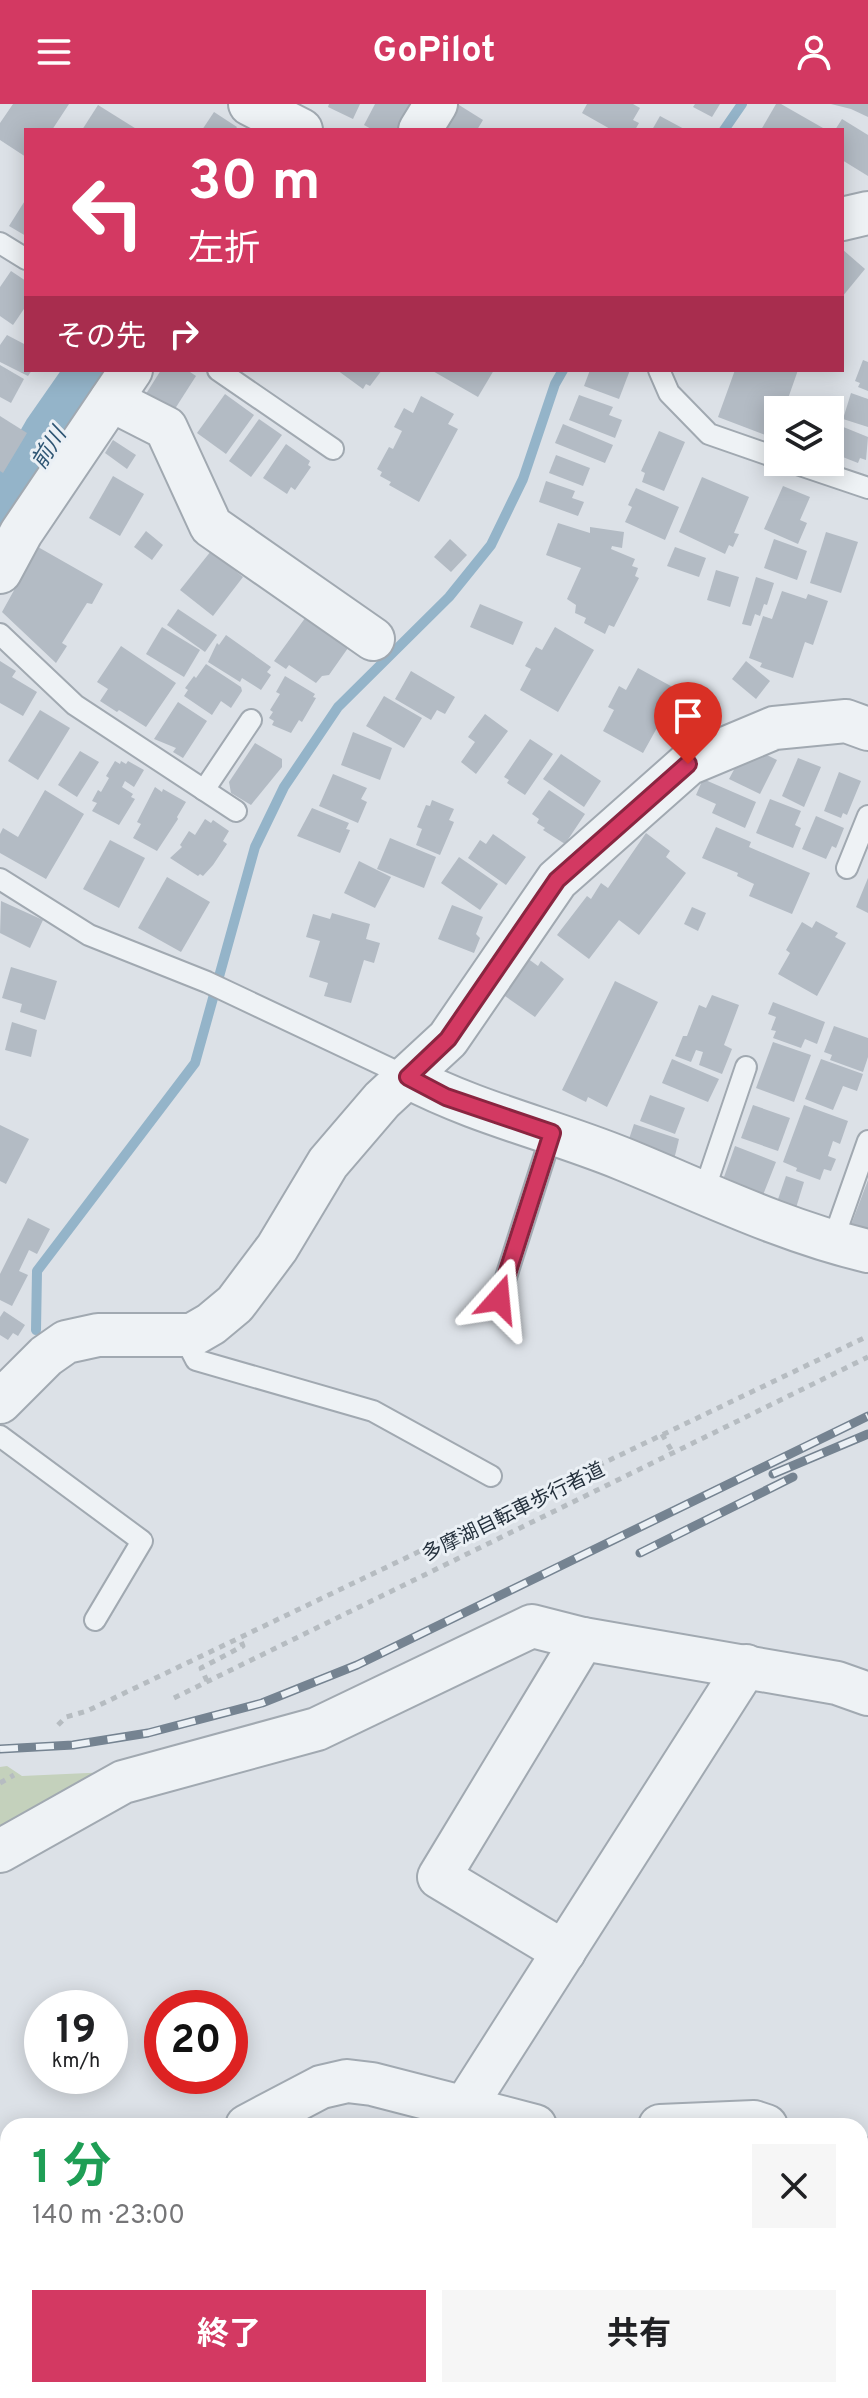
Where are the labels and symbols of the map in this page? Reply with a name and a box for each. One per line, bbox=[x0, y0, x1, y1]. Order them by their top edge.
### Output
water label: 前川 bbox=[27, 421, 74, 475]
pin bbox=[654, 682, 722, 764]
position arrow bbox=[457, 1257, 541, 1341]
street label: 多摩湖自転車歩行者道 bbox=[418, 1457, 610, 1569]
speed limit sign: 20 bbox=[144, 1990, 248, 2094]

